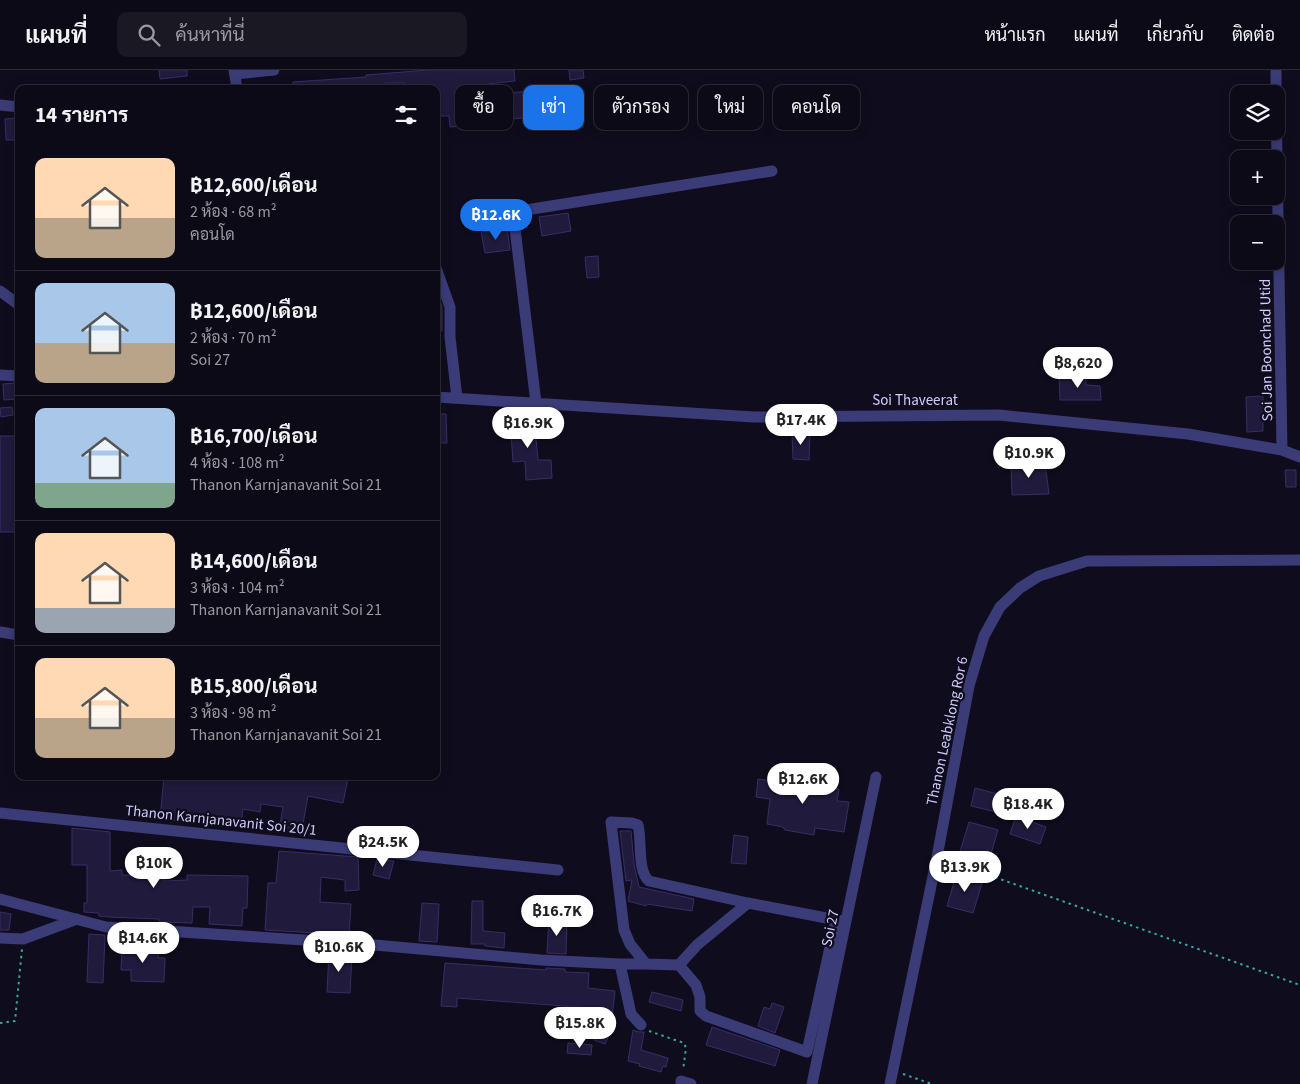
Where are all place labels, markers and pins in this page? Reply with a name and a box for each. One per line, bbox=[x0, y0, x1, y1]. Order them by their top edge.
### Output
pin: ฿12.6K bbox=[455, 198, 537, 241]
pin: ฿8,620 bbox=[1037, 346, 1119, 389]
pin: ฿17.4K bbox=[760, 404, 842, 446]
pin: ฿16.9K bbox=[487, 406, 569, 449]
pin: ฿10.9K bbox=[988, 436, 1070, 479]
pin: ฿12.6K bbox=[762, 762, 844, 805]
pin: ฿18.4K bbox=[987, 788, 1069, 830]
pin: ฿24.5K bbox=[342, 826, 424, 868]
pin: ฿10K bbox=[124, 846, 184, 889]
pin: ฿13.9K bbox=[924, 850, 1006, 893]
pin: ฿16.7K bbox=[516, 894, 598, 937]
pin: ฿14.6K bbox=[102, 922, 184, 964]
pin: ฿10.6K bbox=[298, 930, 380, 973]
pin: ฿15.8K bbox=[539, 1006, 621, 1049]

